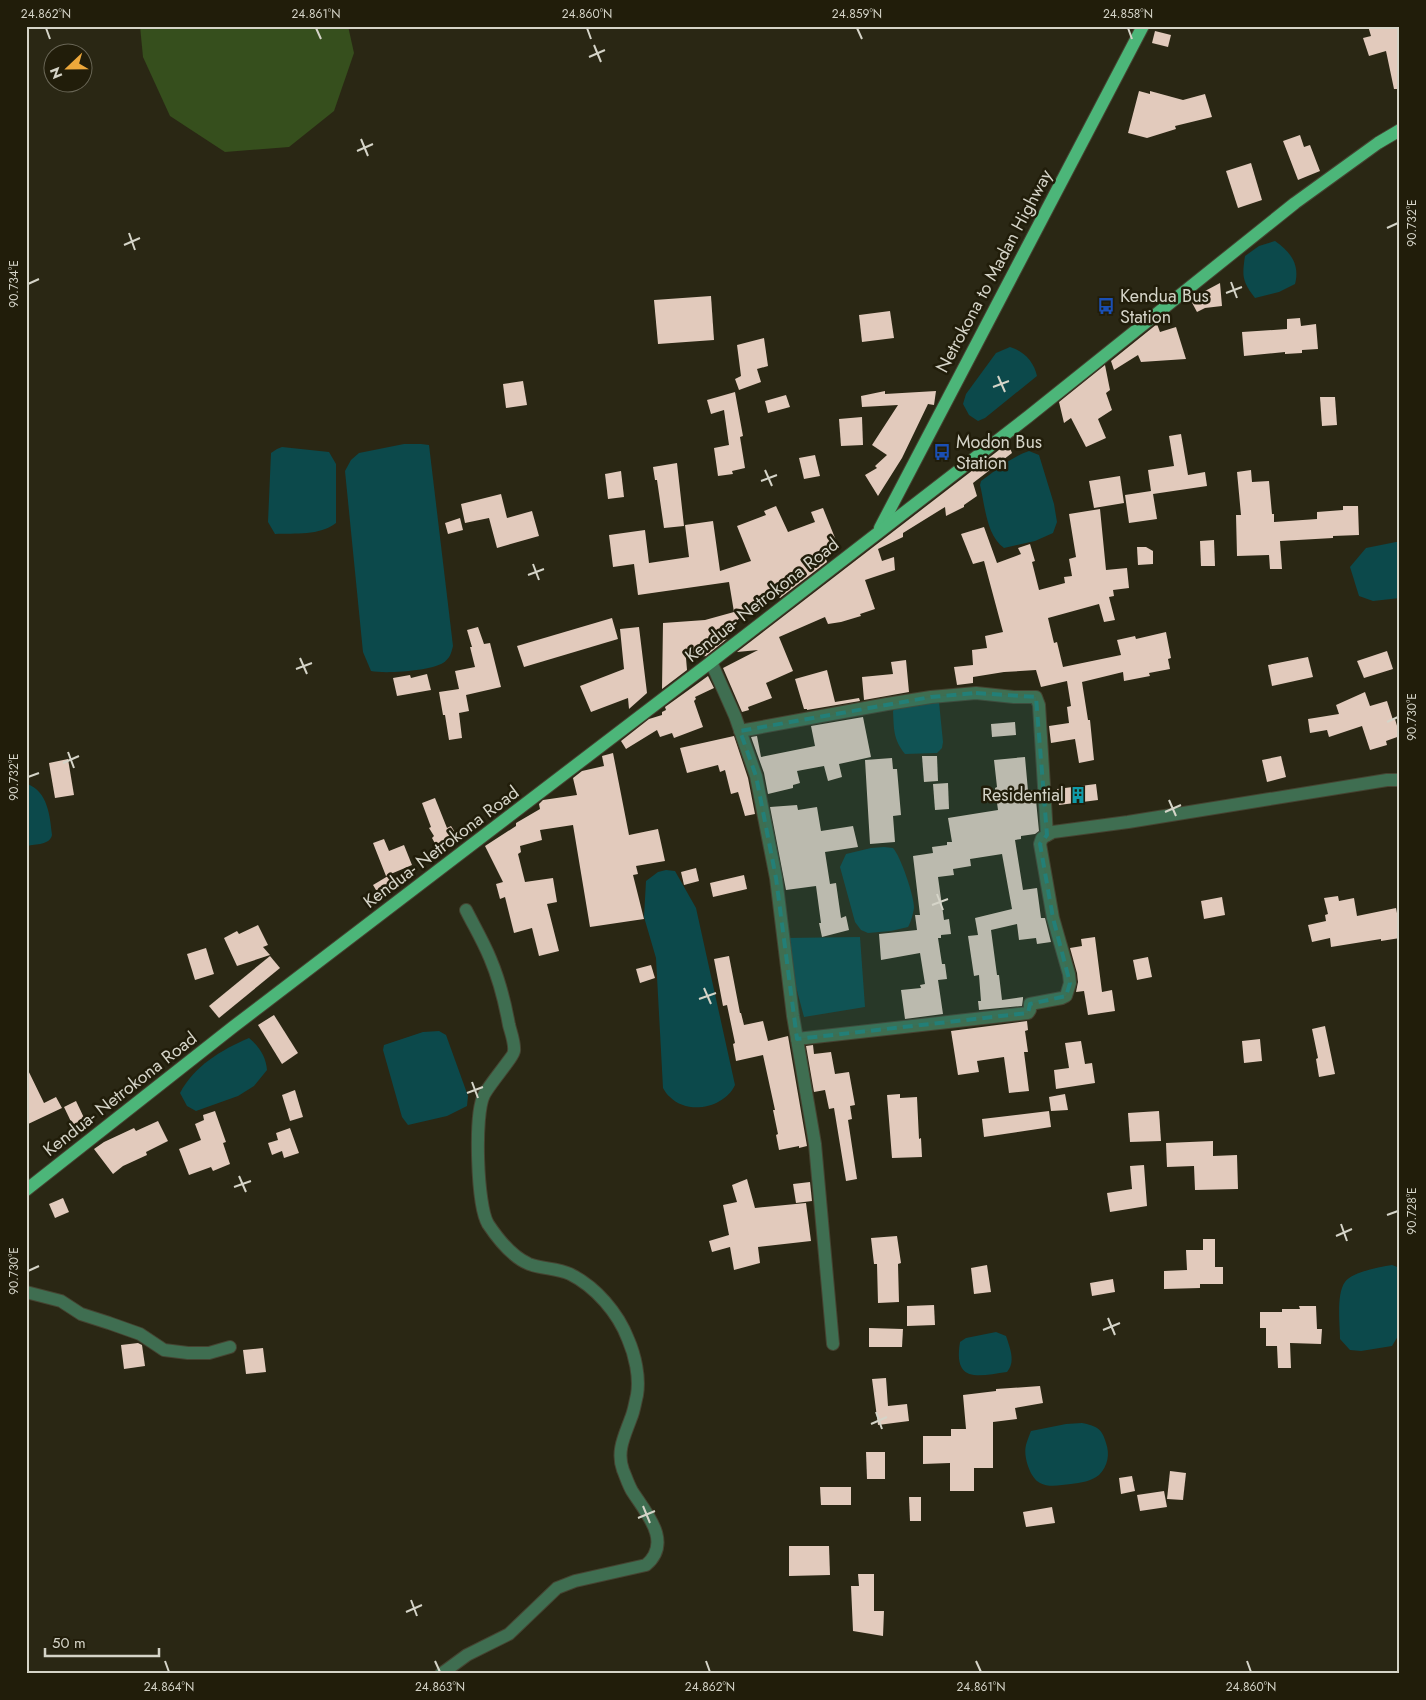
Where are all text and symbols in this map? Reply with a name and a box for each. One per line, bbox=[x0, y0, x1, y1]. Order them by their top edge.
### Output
text: 24.862°N bbox=[21, 5, 71, 23]
text: 24.861°N bbox=[292, 5, 340, 23]
text: 24.860°N bbox=[562, 5, 612, 23]
text: 24.859°N bbox=[832, 5, 882, 23]
text: 24.858°N bbox=[1103, 5, 1153, 23]
north arrow bbox=[42, 42, 92, 92]
text: N bbox=[45, 64, 67, 82]
street label: Netrokona to Madan Highway bbox=[929, 165, 1059, 377]
text: 90.732°E bbox=[1403, 199, 1421, 247]
text: 90.734°E bbox=[5, 260, 23, 308]
place label: Kendua Bus Station bbox=[1120, 283, 1209, 330]
bus stop icon: Kendua Bus Station bbox=[1096, 296, 1116, 316]
place label: Modon Bus Station bbox=[956, 429, 1042, 476]
bus stop icon: Modon Bus Station bbox=[932, 442, 952, 462]
street label: Kendua- Netrokona Road bbox=[680, 532, 844, 668]
text: 90.730°E bbox=[1403, 693, 1421, 741]
text: 90.732°E bbox=[5, 753, 23, 801]
street label: Kendua- Netrokona Road bbox=[358, 780, 524, 914]
place label: Residential bbox=[982, 782, 1064, 808]
building icon: Residential bbox=[1068, 785, 1088, 805]
street label: Kendua- Netrokona Road bbox=[38, 1026, 202, 1162]
text: 90.728°E bbox=[1403, 1187, 1421, 1235]
text: 90.730°E bbox=[5, 1247, 23, 1295]
scale bar bbox=[45, 1625, 159, 1657]
text: 50 m bbox=[52, 1632, 86, 1654]
text: 24.864°N bbox=[144, 1678, 194, 1696]
text: 24.863°N bbox=[415, 1678, 465, 1696]
text: 24.862°N bbox=[685, 1678, 735, 1696]
text: 24.861°N bbox=[957, 1678, 1005, 1696]
text: 24.860°N bbox=[1226, 1678, 1276, 1696]

